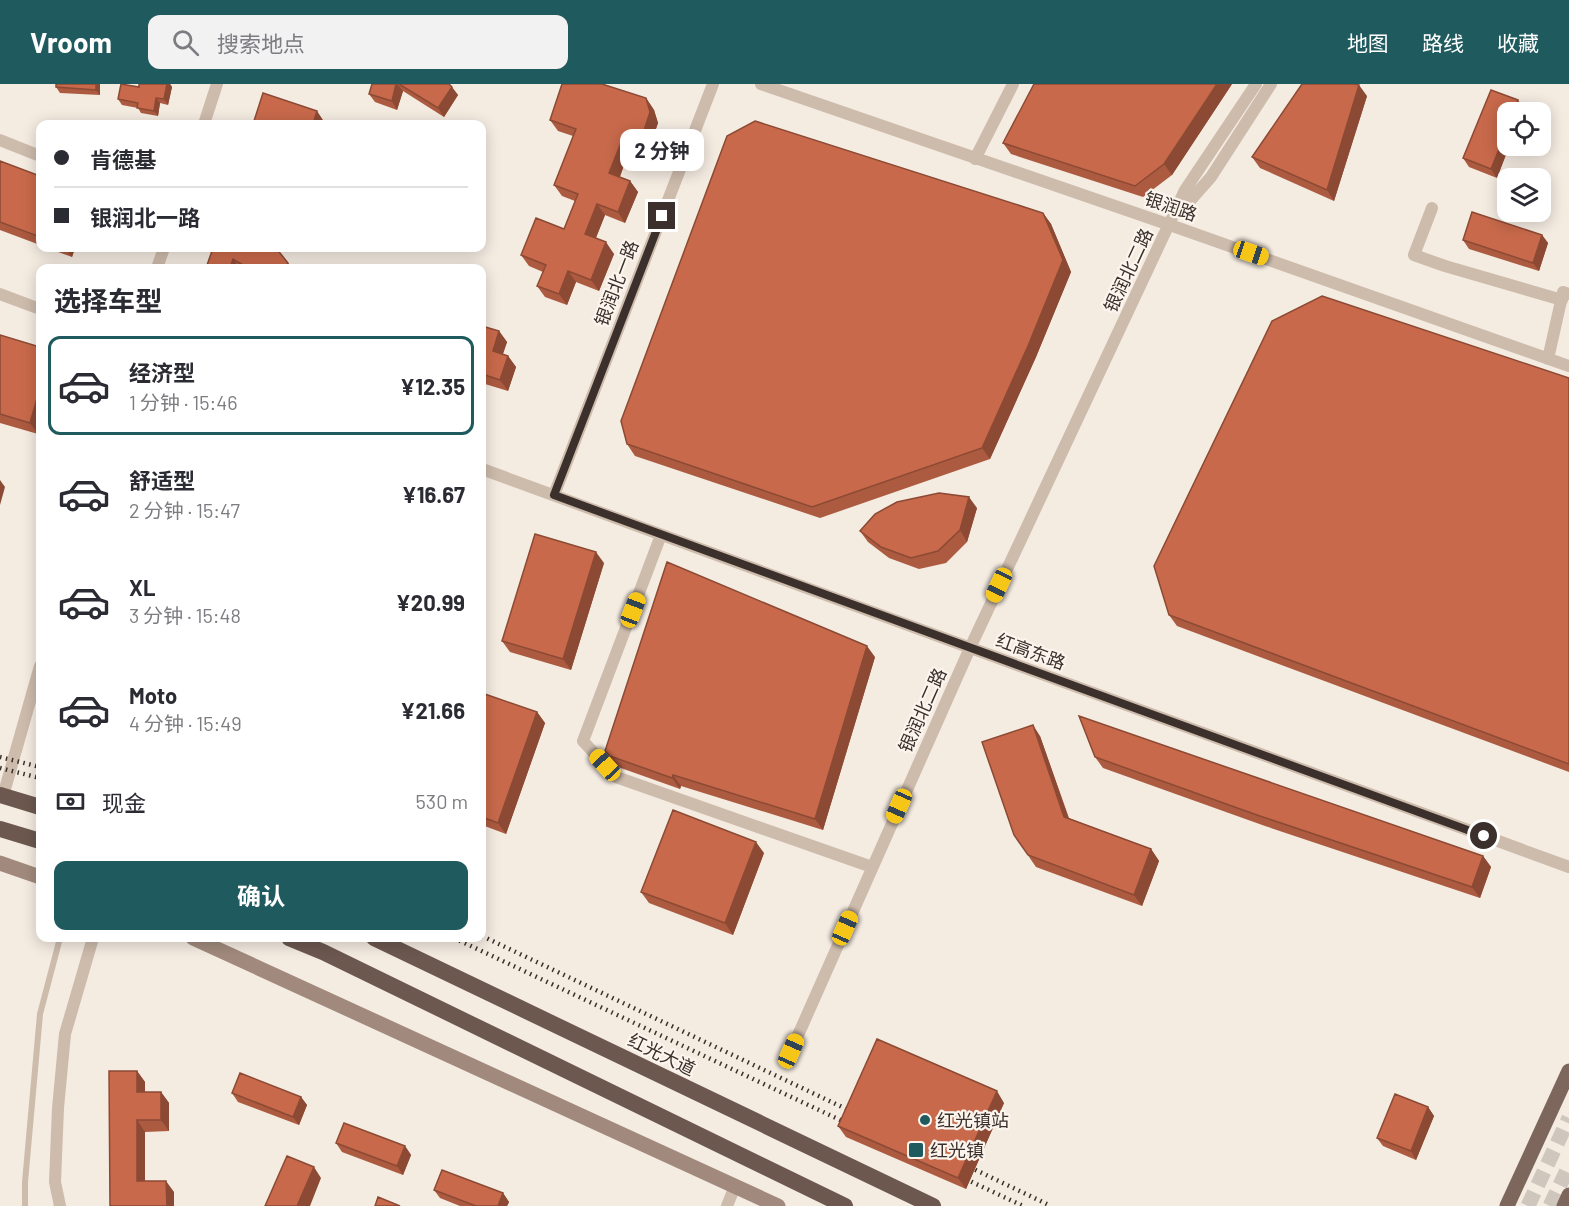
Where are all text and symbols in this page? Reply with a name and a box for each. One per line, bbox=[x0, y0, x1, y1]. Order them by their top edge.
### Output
search box bbox=[148, 15, 568, 69]
text: Vroom bbox=[30, 25, 112, 59]
icon: search bbox=[169, 26, 202, 59]
text: 搜索地点 bbox=[217, 30, 305, 56]
text: 地图 bbox=[1347, 30, 1389, 55]
text: 路线 bbox=[1422, 30, 1464, 55]
text: 收藏 bbox=[1497, 30, 1539, 55]
map controls bbox=[1497, 102, 1551, 222]
button: locate bbox=[1497, 102, 1551, 156]
callout: 2 分钟 bbox=[620, 129, 704, 171]
text: 2 分钟 bbox=[634, 138, 690, 162]
text: 肯德基 bbox=[90, 146, 156, 172]
button: layers bbox=[1497, 168, 1551, 222]
street label: 银润路 bbox=[1142, 187, 1200, 225]
route end bbox=[648, 202, 675, 229]
text: 银润北一路 bbox=[90, 204, 200, 230]
street label: 银润北二路 bbox=[1099, 225, 1157, 315]
street label: 银润北一路 bbox=[590, 237, 642, 329]
car bbox=[1231, 239, 1271, 267]
text: 选择车型 bbox=[54, 284, 162, 316]
icon: car bbox=[57, 359, 111, 413]
text: 经济型 bbox=[129, 359, 195, 385]
text: ¥12.35 bbox=[400, 373, 465, 399]
text: 1 分钟 · 15:46 bbox=[129, 390, 238, 414]
icon: car bbox=[57, 467, 111, 521]
text: 舒适型 bbox=[129, 467, 195, 493]
text: ¥16.67 bbox=[402, 481, 465, 507]
text: 2 分钟 · 15:47 bbox=[129, 498, 240, 522]
car bbox=[983, 565, 1015, 605]
text: XL bbox=[129, 574, 155, 600]
icon: car bbox=[57, 575, 111, 629]
text: ¥20.99 bbox=[396, 589, 465, 615]
car bbox=[618, 590, 648, 630]
text: 3 分钟 · 15:48 bbox=[129, 603, 241, 627]
street label: 红高东路 bbox=[993, 628, 1069, 674]
street label: 银润北二路 bbox=[894, 664, 950, 756]
text: Moto bbox=[129, 682, 177, 708]
icon: car bbox=[57, 683, 111, 737]
text: ¥21.66 bbox=[400, 697, 465, 723]
text: 4 分钟 · 15:49 bbox=[129, 711, 242, 735]
car bbox=[586, 746, 624, 784]
icon: cash bbox=[54, 785, 87, 818]
car bbox=[883, 786, 915, 826]
text: 现金 bbox=[102, 789, 146, 815]
text: 530 m bbox=[416, 789, 468, 813]
route start bbox=[1470, 822, 1497, 849]
button: 确认 bbox=[54, 861, 468, 930]
car bbox=[829, 908, 861, 948]
street label: 红光大道 bbox=[625, 1028, 699, 1080]
car bbox=[775, 1031, 807, 1071]
place label: 红光镇站 bbox=[937, 1109, 1009, 1131]
marker: 红光镇站 bbox=[918, 1113, 932, 1127]
place label: 红光镇 bbox=[930, 1139, 984, 1161]
marker: 红光镇 bbox=[907, 1141, 925, 1159]

